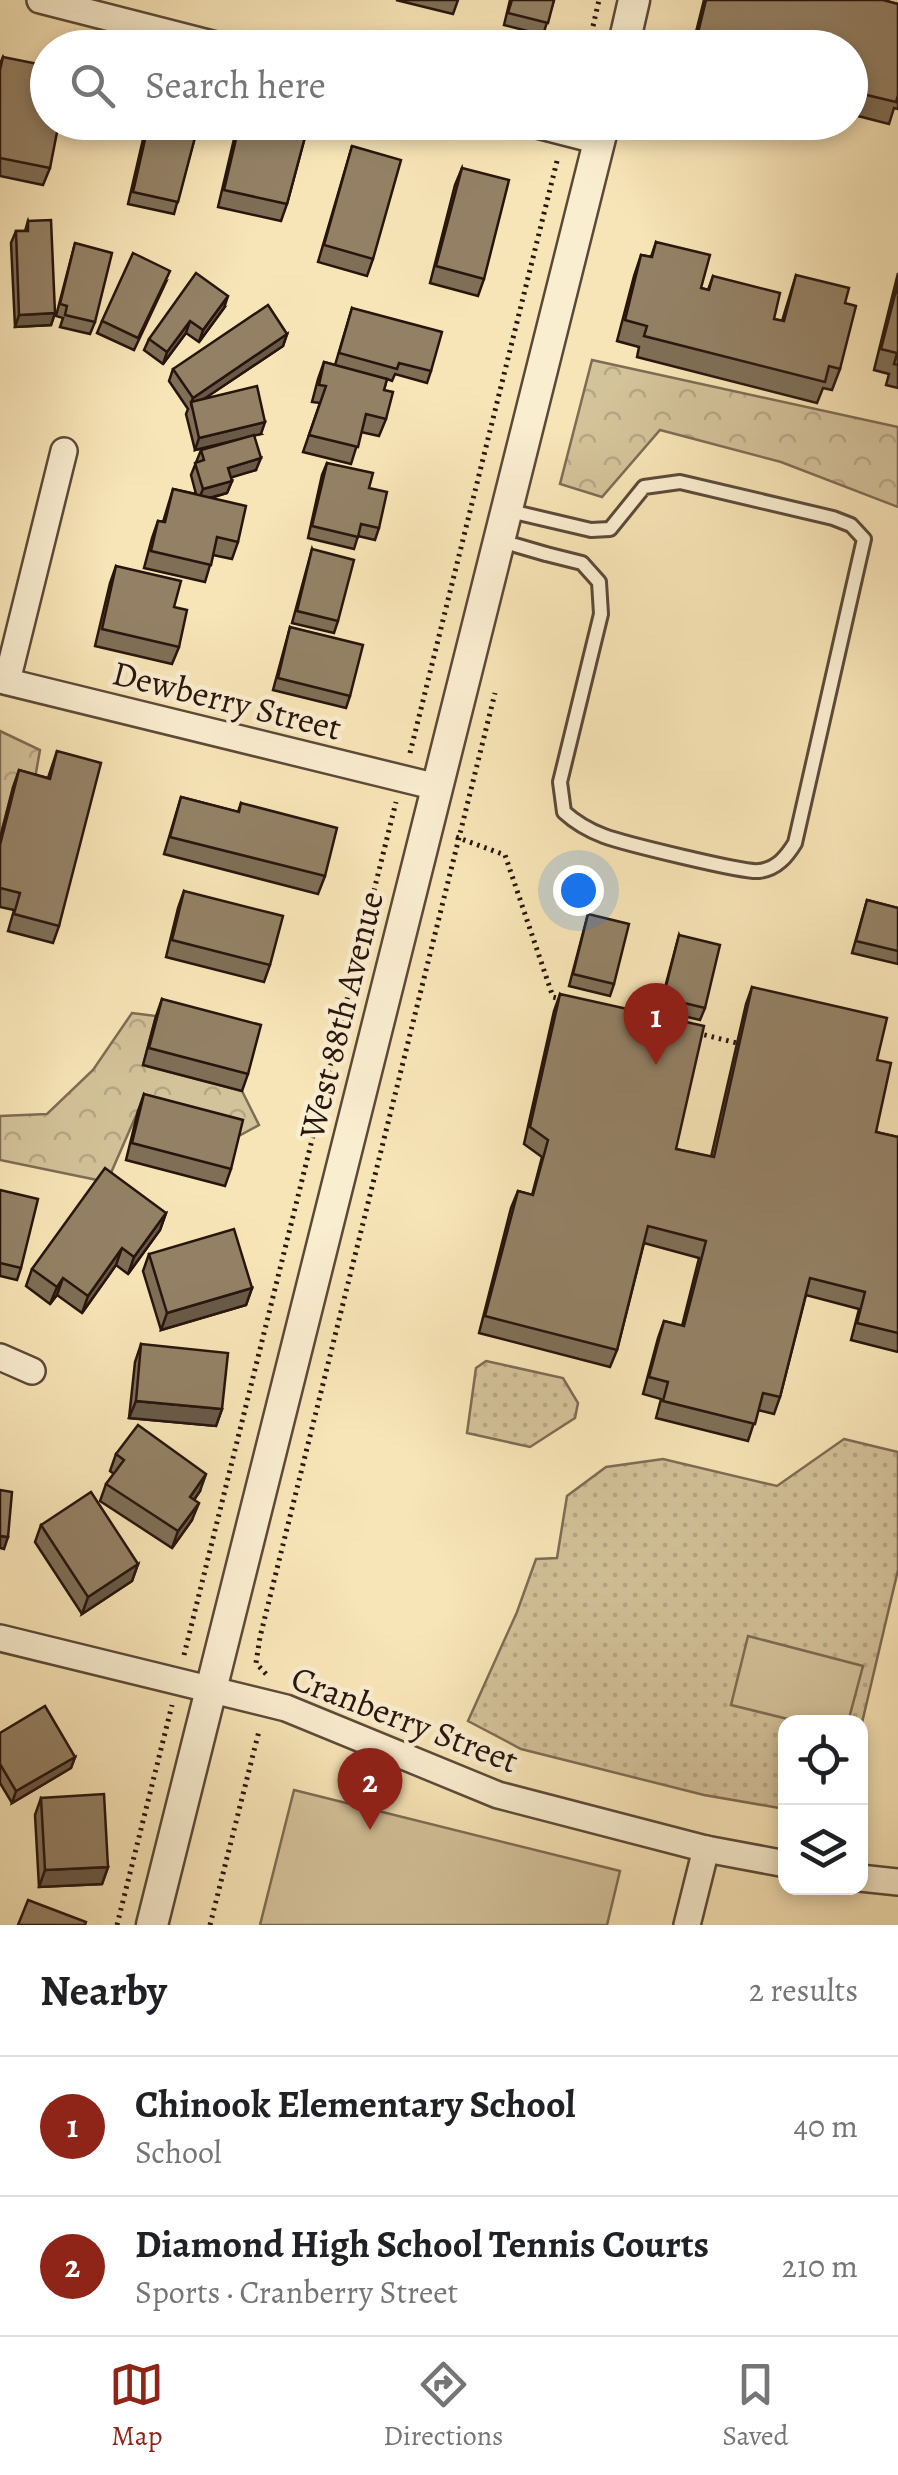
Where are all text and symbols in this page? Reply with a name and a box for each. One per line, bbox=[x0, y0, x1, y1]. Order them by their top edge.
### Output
search box bbox=[30, 30, 868, 140]
icon: search bbox=[65, 58, 120, 113]
text: Search here bbox=[145, 59, 326, 111]
street label: Dewberry Street bbox=[107, 648, 347, 752]
your location bbox=[553, 865, 604, 916]
street label: West 88th Avenue bbox=[287, 886, 395, 1145]
pin: 1 bbox=[624, 982, 688, 1065]
street label: Cranberry Street bbox=[285, 1654, 525, 1784]
map controls bbox=[778, 1715, 868, 1895]
button: locate bbox=[778, 1715, 868, 1805]
pin: 2 bbox=[338, 1748, 402, 1830]
button: layers bbox=[778, 1805, 868, 1895]
text: Nearby bbox=[40, 1962, 167, 2019]
text: 2 results bbox=[749, 1968, 858, 2012]
text: Chinook Elementary School bbox=[135, 2078, 576, 2130]
text: 1 bbox=[67, 2104, 78, 2148]
text: 40 m bbox=[793, 2104, 858, 2148]
text: School bbox=[135, 2130, 222, 2174]
text: Diamond High School Tennis Courts bbox=[135, 2218, 709, 2270]
text: 2 bbox=[65, 2244, 80, 2288]
text: 210 m bbox=[782, 2244, 858, 2288]
text: Sports · Cranberry Street bbox=[135, 2270, 458, 2314]
tab: Map bbox=[109, 2357, 164, 2455]
tab: Directions bbox=[383, 2357, 503, 2455]
tab: Saved bbox=[722, 2357, 789, 2455]

